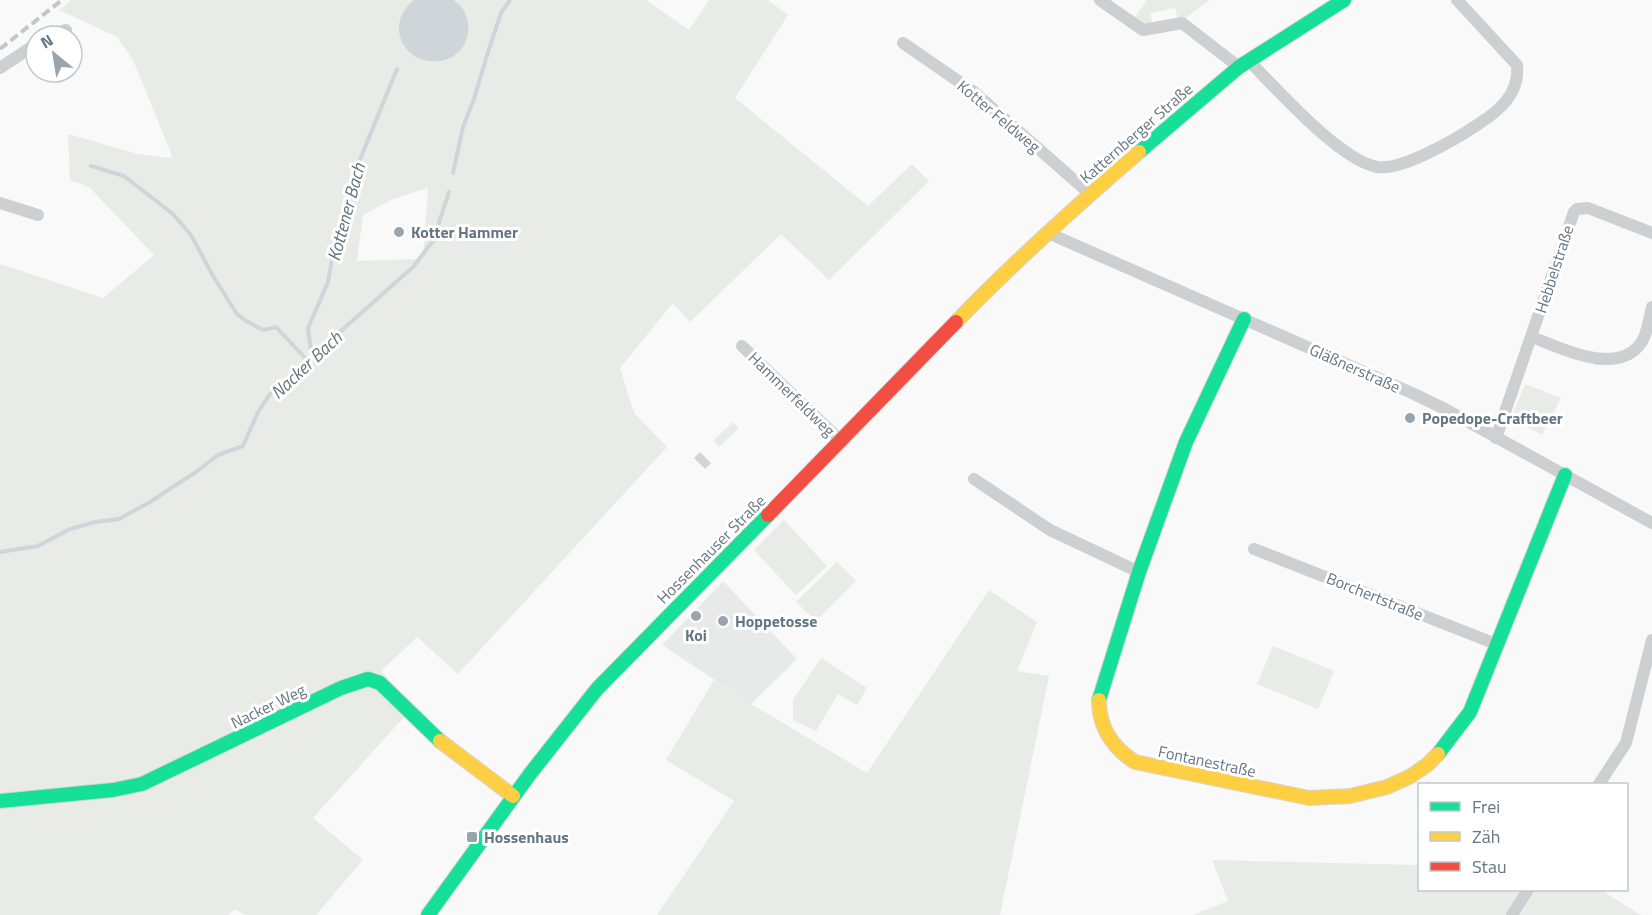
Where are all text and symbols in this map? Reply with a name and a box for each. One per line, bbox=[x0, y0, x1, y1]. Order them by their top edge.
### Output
north arrow bbox=[24, 24, 84, 84]
text: N bbox=[36, 28, 57, 54]
street label: Kotter Feldweg bbox=[952, 74, 1046, 158]
street label: Katternberger Straße bbox=[1074, 77, 1198, 189]
water label: Kottener Bach bbox=[320, 159, 372, 264]
place label: Kotter Hammer bbox=[411, 220, 518, 244]
street label: Hebbelstraße bbox=[1528, 222, 1580, 316]
marker: Kotter Hammer bbox=[392, 225, 406, 239]
water label: Nacker Bach bbox=[264, 324, 348, 405]
street label: Gläßnerstraße bbox=[1306, 337, 1404, 399]
street label: Hammerfeldweg bbox=[743, 346, 841, 442]
place label: Popedope-Craftbeer bbox=[1422, 406, 1563, 430]
marker: Popedope-Craftbeer bbox=[1403, 411, 1417, 425]
street label: Hossenhauser Straße bbox=[651, 489, 771, 609]
street label: Borchertstraße bbox=[1323, 566, 1427, 626]
marker: Koi bbox=[689, 609, 703, 623]
place label: Hoppetosse bbox=[735, 609, 817, 633]
marker: Hoppetosse bbox=[716, 614, 730, 628]
place label: Koi bbox=[685, 623, 707, 647]
street label: Nacker Weg bbox=[227, 678, 309, 734]
street label: Fontanestraße bbox=[1156, 739, 1258, 783]
legend bbox=[1418, 783, 1628, 891]
text: Frei bbox=[1472, 793, 1500, 820]
text: Zäh bbox=[1472, 823, 1500, 850]
place label: Hossenhaus bbox=[484, 825, 569, 849]
marker: Hossenhaus bbox=[465, 830, 479, 844]
text: Stau bbox=[1472, 853, 1507, 880]

